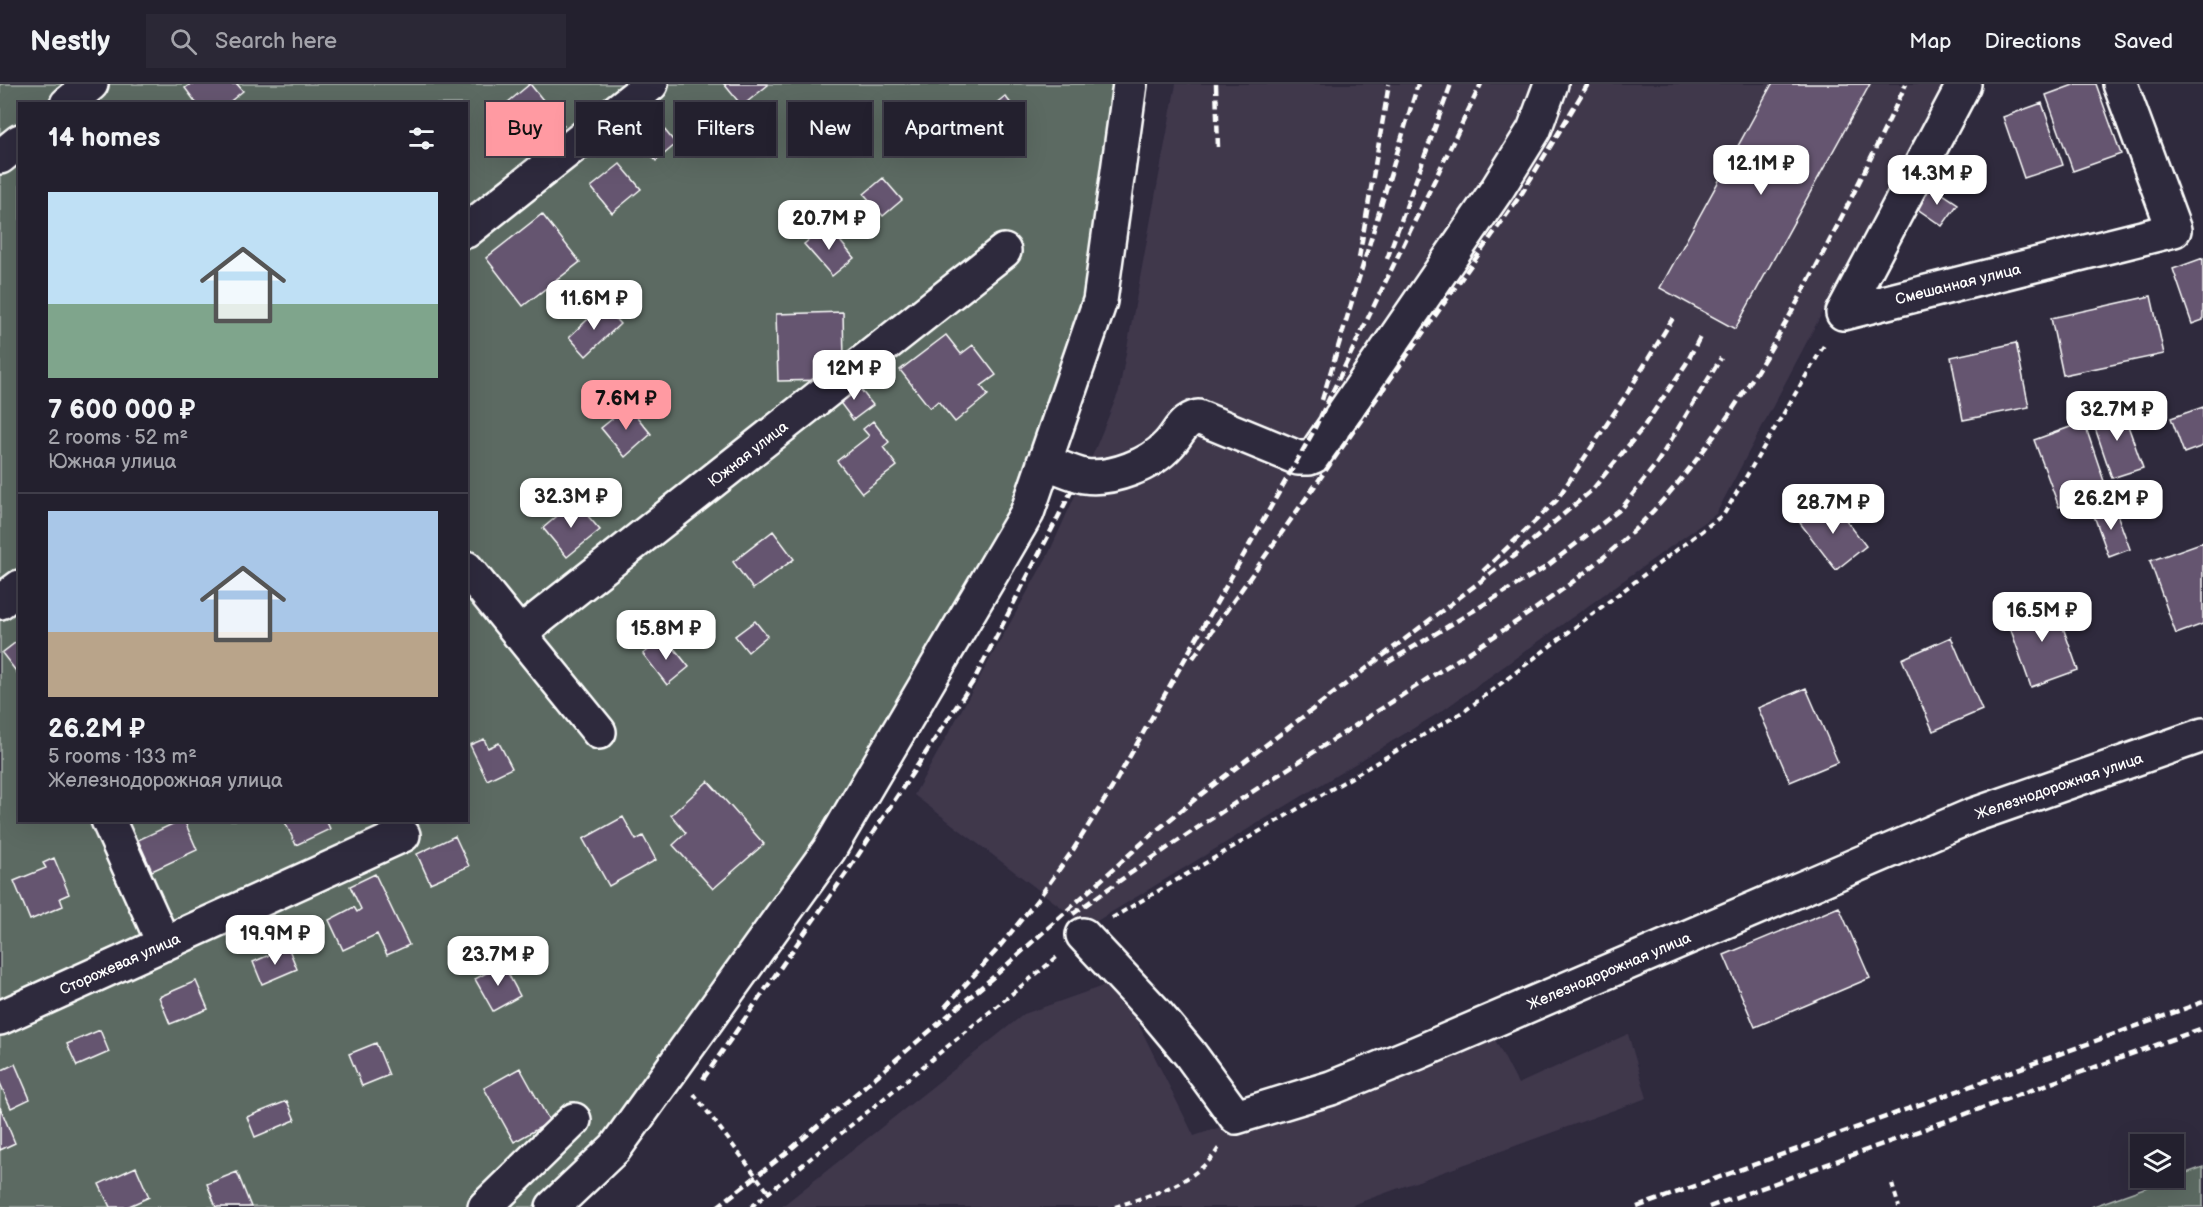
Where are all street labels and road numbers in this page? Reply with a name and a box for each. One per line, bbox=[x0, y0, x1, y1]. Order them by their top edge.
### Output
street label: Смешанная улица bbox=[1893, 260, 2023, 309]
street label: Южная улица bbox=[704, 417, 792, 492]
street label: Железнодорожная улица bbox=[1973, 749, 2146, 824]
street label: Железнодорожная улица bbox=[1524, 928, 1694, 1015]
street label: Сторожевая улица bbox=[57, 929, 184, 1000]

